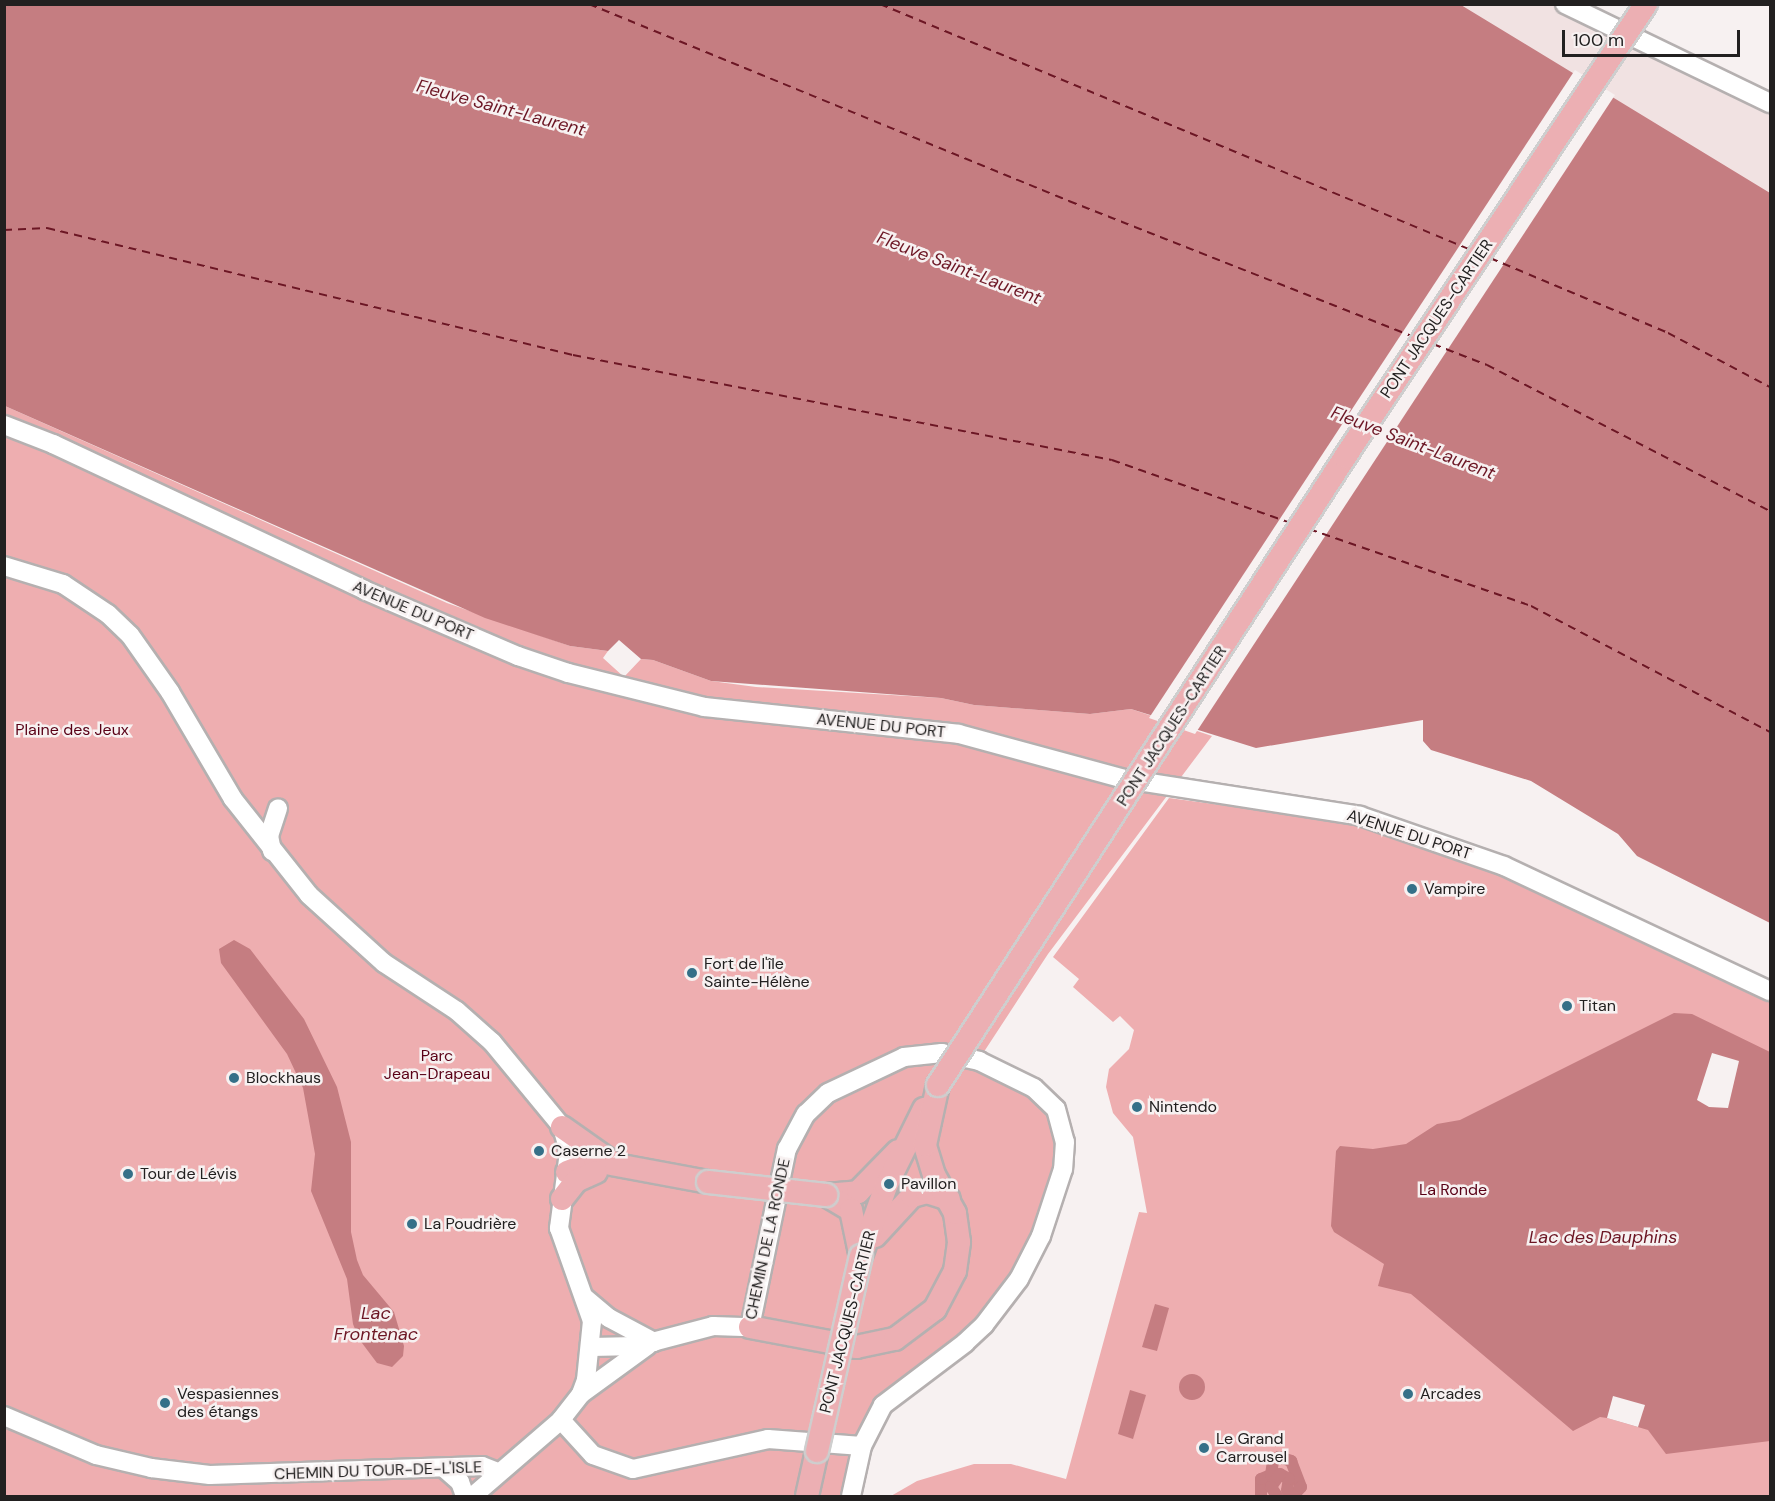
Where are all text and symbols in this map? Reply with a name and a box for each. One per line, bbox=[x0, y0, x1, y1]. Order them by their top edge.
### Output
scale bar bbox=[1565, 18, 1744, 56]
text: 100 m bbox=[1573, 28, 1624, 52]
water label: Fleuve Saint-Laurent bbox=[414, 75, 588, 141]
water label: Fleuve Saint-Laurent bbox=[874, 227, 1044, 309]
street label: PONT JACQUES-CARTIER bbox=[1377, 236, 1497, 402]
water label: Fleuve Saint-Laurent bbox=[1328, 402, 1498, 484]
street label: AVENUE DU PORT bbox=[350, 577, 476, 645]
street label: PONT JACQUES-CARTIER bbox=[1113, 642, 1231, 810]
street label: AVENUE DU PORT bbox=[816, 710, 946, 742]
park label: Plaine des Jeux bbox=[15, 720, 129, 740]
street label: AVENUE DU PORT bbox=[1344, 806, 1474, 864]
place label: Vampire bbox=[1424, 879, 1485, 899]
marker: Vampire bbox=[1405, 882, 1419, 896]
place label: Fort de l'île Sainte-Hélène bbox=[704, 954, 810, 992]
marker: Fort de l'île Sainte-Hélène bbox=[685, 966, 699, 980]
place label: Titan bbox=[1579, 996, 1616, 1016]
marker: Titan bbox=[1560, 999, 1574, 1013]
park label: Parc Jean-Drapeau bbox=[384, 1046, 490, 1084]
place label: Blockhaus bbox=[246, 1068, 321, 1088]
marker: Blockhaus bbox=[227, 1071, 241, 1085]
place label: Nintendo bbox=[1149, 1097, 1217, 1117]
marker: Nintendo bbox=[1130, 1100, 1144, 1114]
place label: Caserne 2 bbox=[551, 1141, 626, 1161]
marker: Caserne 2 bbox=[532, 1144, 546, 1158]
street label: CHEMIN DE LA RONDE bbox=[742, 1157, 794, 1321]
place label: Tour de Lévis bbox=[140, 1164, 237, 1184]
marker: Tour de Lévis bbox=[121, 1167, 135, 1181]
place label: Pavillon bbox=[901, 1174, 956, 1194]
marker: Pavillon bbox=[882, 1177, 896, 1191]
park label: La Ronde bbox=[1419, 1180, 1487, 1200]
place label: La Poudrière bbox=[424, 1214, 516, 1234]
marker: La Poudrière bbox=[405, 1217, 419, 1231]
water label: Lac des Dauphins bbox=[1529, 1226, 1677, 1248]
street label: PONT JACQUES-CARTIER bbox=[816, 1229, 880, 1415]
water label: Lac Frontenac bbox=[334, 1303, 418, 1346]
place label: Vespasiennes des étangs bbox=[177, 1384, 279, 1422]
place label: Arcades bbox=[1420, 1384, 1481, 1404]
marker: Arcades bbox=[1401, 1387, 1415, 1401]
marker: Vespasiennes des étangs bbox=[158, 1396, 172, 1410]
place label: Le Grand Carrousel bbox=[1216, 1429, 1287, 1467]
marker: Le Grand Carrousel bbox=[1197, 1441, 1211, 1455]
street label: CHEMIN DU TOUR-DE-L'ISLE bbox=[274, 1458, 482, 1484]

